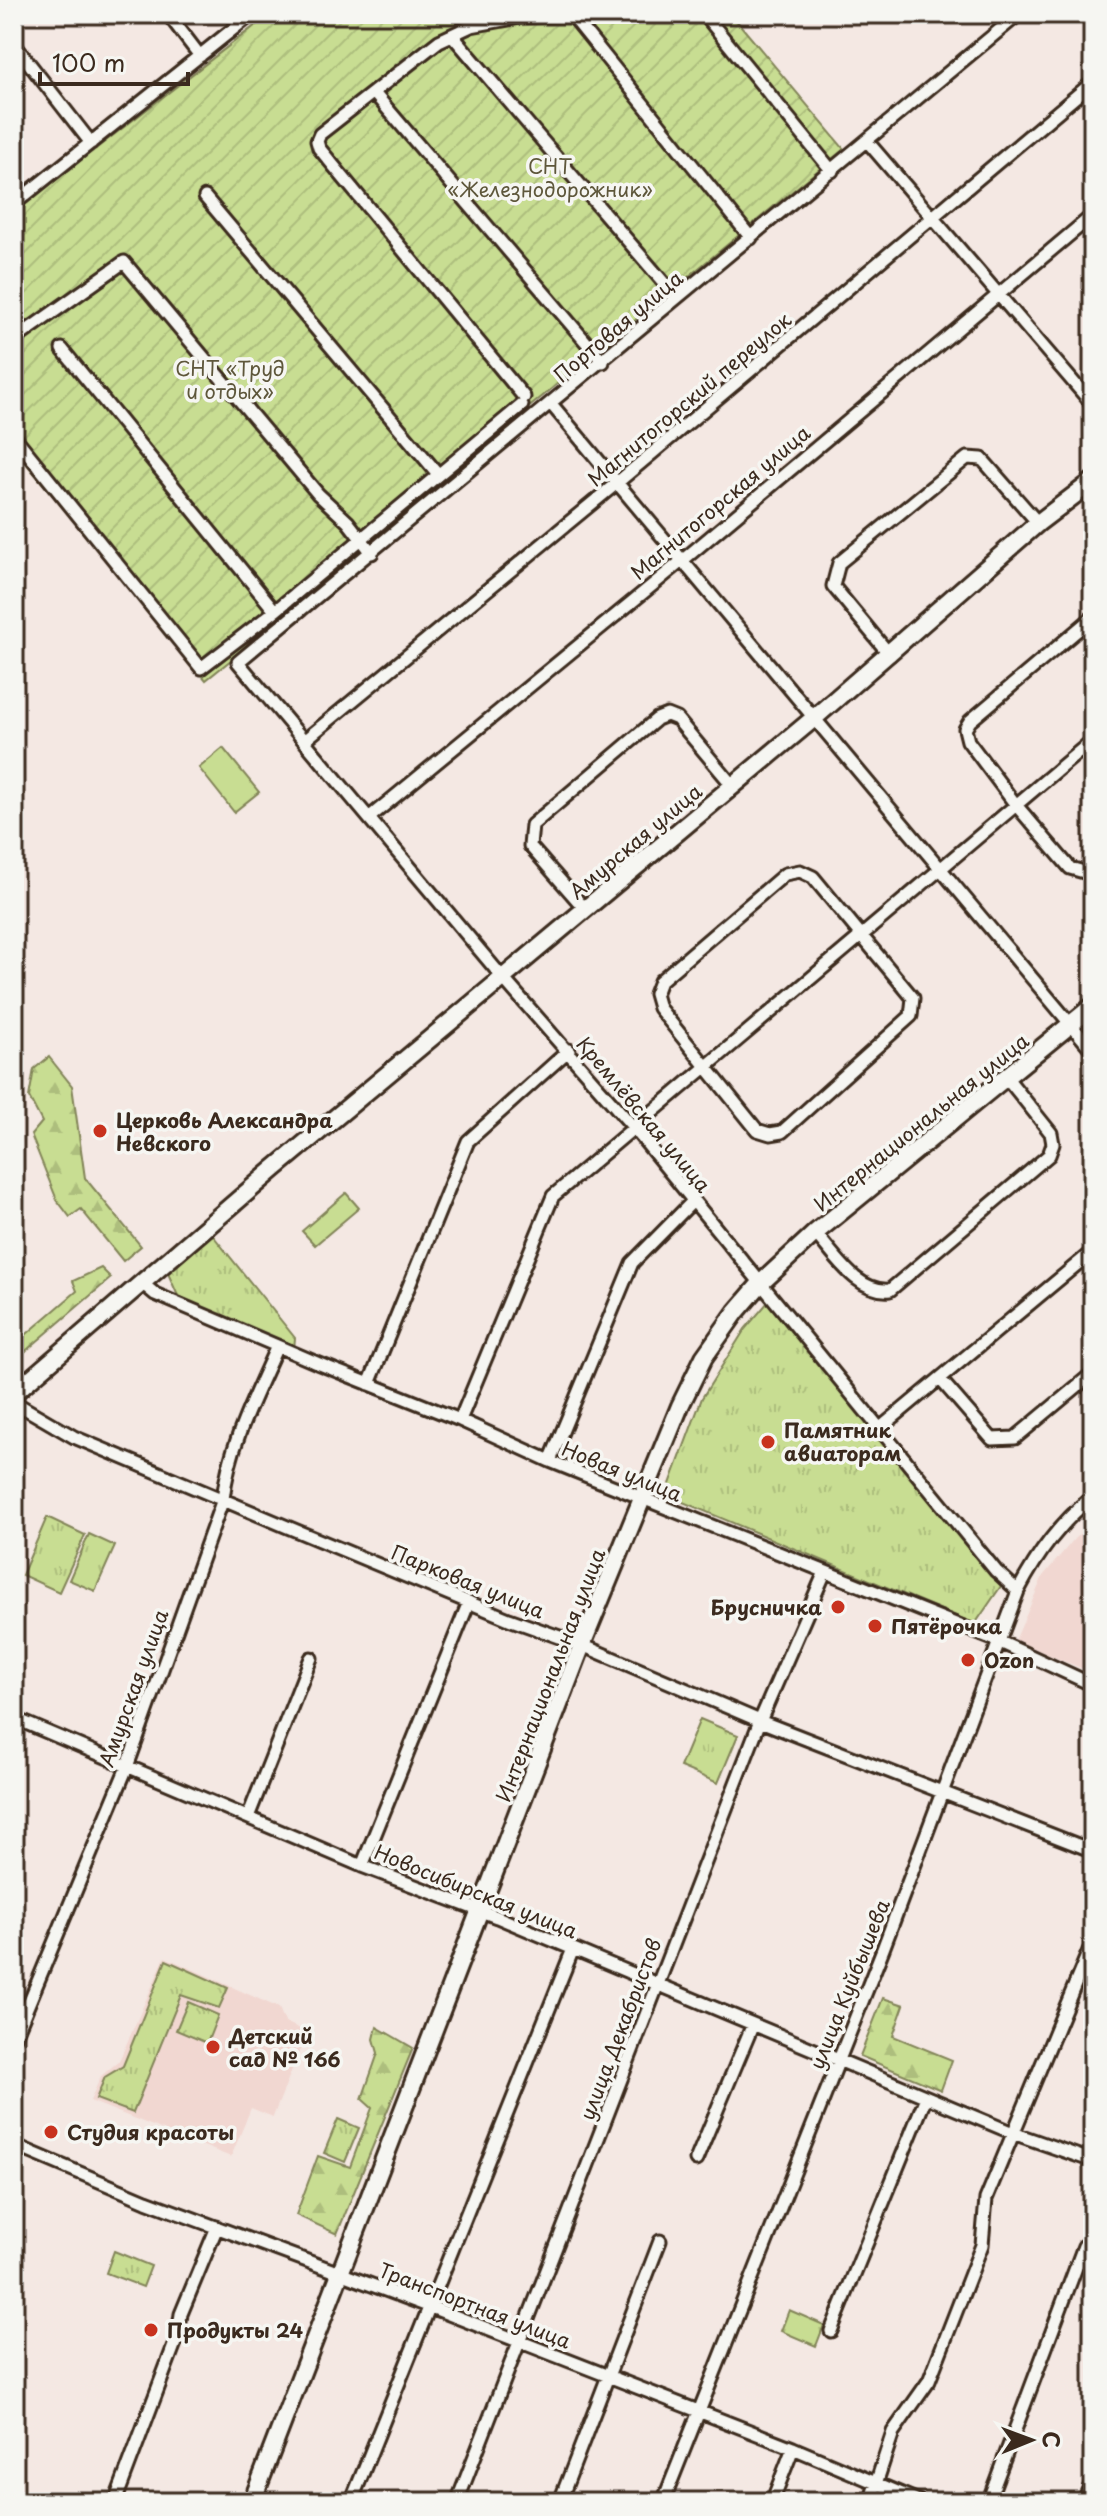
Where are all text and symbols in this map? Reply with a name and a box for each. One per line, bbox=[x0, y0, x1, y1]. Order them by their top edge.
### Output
scale bar bbox=[40, 36, 188, 86]
text: 100 m bbox=[52, 44, 125, 80]
park label: СНТ «Железнодорожник» bbox=[447, 151, 653, 204]
street label: Портовая улица bbox=[547, 263, 689, 389]
street label: Магнитогорский переулок bbox=[581, 305, 797, 493]
park label: СНТ «Труд и отдых» bbox=[175, 353, 285, 406]
street label: Магнитогорская улица bbox=[624, 417, 817, 586]
street label: Амурская улица bbox=[562, 776, 708, 906]
street label: Интернациональная улица bbox=[807, 1025, 1035, 1218]
street label: Кремлёвская улица bbox=[570, 1029, 719, 1199]
place label: Церковь Александра Невского bbox=[116, 1105, 333, 1158]
marker: Церковь Александра Невского bbox=[91, 1122, 109, 1140]
place label: Памятник авиаторам bbox=[784, 1415, 902, 1468]
street label: Новая улица bbox=[557, 1433, 687, 1509]
marker: Памятник авиаторам bbox=[759, 1433, 777, 1451]
street label: Парковая улица bbox=[387, 1537, 549, 1626]
street label: Интернациональная улица bbox=[488, 1544, 612, 1806]
place label: Брусничка bbox=[711, 1592, 822, 1622]
marker: Брусничка bbox=[829, 1598, 847, 1616]
street label: Амурская улица bbox=[91, 1605, 176, 1771]
place label: Пятёрочка bbox=[891, 1611, 1002, 1641]
marker: Пятёрочка bbox=[866, 1617, 884, 1635]
place label: Ozon bbox=[984, 1645, 1034, 1675]
marker: Ozon bbox=[959, 1651, 977, 1669]
street label: Новосибирская улица bbox=[370, 1837, 582, 1946]
street label: улица Куйбышева bbox=[801, 1894, 897, 2074]
street label: улица Декабристов bbox=[571, 1934, 669, 2124]
place label: Детский сад № 166 bbox=[228, 2021, 341, 2074]
marker: Детский сад № 166 bbox=[204, 2038, 222, 2056]
place label: Студия красоты bbox=[67, 2117, 234, 2147]
marker: Студия красоты bbox=[42, 2123, 60, 2141]
street label: Транспортная улица bbox=[375, 2255, 576, 2356]
place label: Продукты 24 bbox=[167, 2315, 303, 2345]
marker: Продукты 24 bbox=[142, 2321, 160, 2339]
north arrow bbox=[991, 2400, 1071, 2480]
text: С bbox=[1036, 2431, 1069, 2448]

